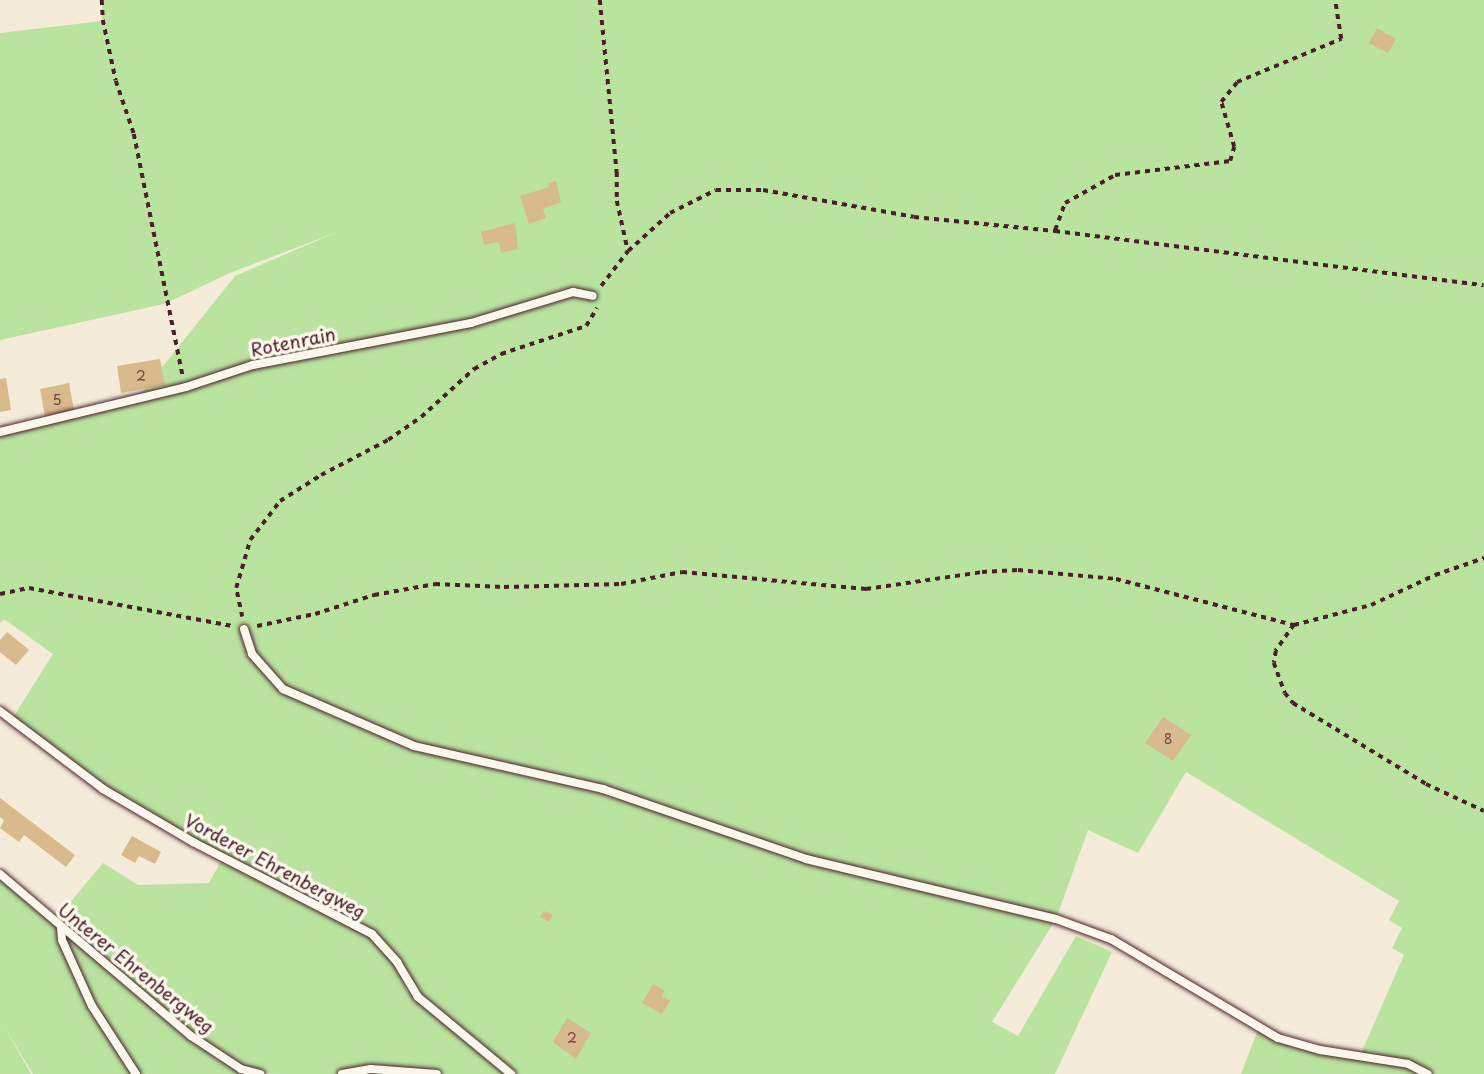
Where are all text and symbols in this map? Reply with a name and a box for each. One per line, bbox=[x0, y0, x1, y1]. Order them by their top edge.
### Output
street label: Rotenrain bbox=[249, 323, 337, 361]
house number: 2 bbox=[136, 368, 146, 384]
house number: 5 bbox=[52, 392, 62, 408]
house number: 8 bbox=[1164, 731, 1172, 747]
street label: Vorderer Ehrenbergweg bbox=[181, 809, 369, 923]
street label: Unterer Ehrenbergweg bbox=[53, 898, 219, 1038]
house number: 2 bbox=[567, 1030, 577, 1046]

